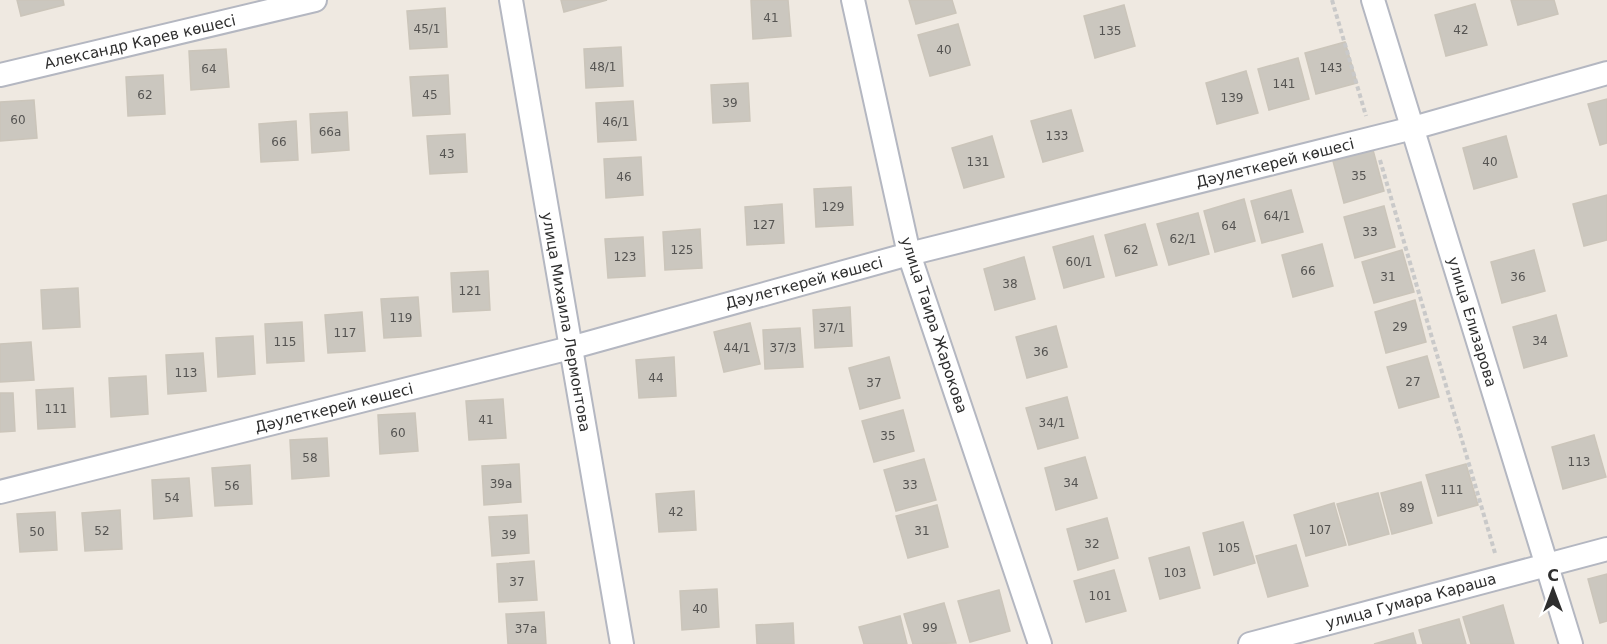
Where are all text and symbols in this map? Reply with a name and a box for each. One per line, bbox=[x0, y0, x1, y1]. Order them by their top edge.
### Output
street label: Александр Карев көшесі bbox=[43, 11, 237, 73]
house number: 41 bbox=[763, 11, 779, 25]
house number: 45/1 bbox=[414, 22, 440, 36]
house number: 42 bbox=[1453, 23, 1469, 37]
house number: 135 bbox=[1099, 24, 1121, 38]
house number: 40 bbox=[936, 43, 952, 57]
house number: 48/1 bbox=[590, 60, 616, 74]
house number: 143 bbox=[1320, 61, 1342, 75]
house number: 64 bbox=[201, 62, 217, 76]
house number: 141 bbox=[1273, 77, 1295, 91]
house number: 62 bbox=[137, 88, 153, 102]
house number: 45 bbox=[422, 88, 438, 102]
house number: 139 bbox=[1221, 91, 1243, 105]
house number: 39 bbox=[722, 96, 738, 110]
house number: 60 bbox=[10, 113, 26, 127]
house number: 46/1 bbox=[603, 115, 629, 129]
house number: 66а bbox=[319, 125, 341, 139]
house number: 133 bbox=[1046, 129, 1068, 143]
house number: 66 bbox=[271, 135, 287, 149]
street label: Дәулеткерей көшесі bbox=[1194, 135, 1356, 191]
house number: 43 bbox=[439, 147, 455, 161]
house number: 131 bbox=[967, 155, 989, 169]
house number: 40 bbox=[1482, 155, 1498, 169]
house number: 35 bbox=[1351, 169, 1367, 183]
house number: 46 bbox=[616, 170, 632, 184]
house number: 129 bbox=[822, 200, 844, 214]
house number: 64/1 bbox=[1264, 209, 1290, 223]
street label: улица Михаила Лермонтова bbox=[538, 211, 594, 433]
house number: 127 bbox=[753, 218, 775, 232]
house number: 64 bbox=[1221, 219, 1237, 233]
house number: 33 bbox=[1362, 225, 1378, 239]
house number: 62/1 bbox=[1170, 232, 1196, 246]
street label: улица Таира Жарокова bbox=[897, 235, 971, 415]
house number: 125 bbox=[671, 243, 693, 257]
house number: 62 bbox=[1123, 243, 1139, 257]
house number: 123 bbox=[614, 250, 636, 264]
street label: Дәулеткерей көшесі bbox=[723, 253, 885, 313]
house number: 60/1 bbox=[1066, 255, 1092, 269]
street label: улица Елизарова bbox=[1444, 255, 1500, 389]
house number: 66 bbox=[1300, 264, 1316, 278]
house number: 31 bbox=[1380, 270, 1396, 284]
house number: 36 bbox=[1510, 270, 1526, 284]
house number: 38 bbox=[1002, 277, 1018, 291]
house number: 121 bbox=[459, 284, 481, 298]
house number: 119 bbox=[390, 311, 412, 325]
house number: 29 bbox=[1392, 320, 1408, 334]
house number: 37/1 bbox=[819, 321, 845, 335]
house number: 117 bbox=[334, 326, 356, 340]
house number: 34 bbox=[1532, 334, 1548, 348]
house number: 115 bbox=[274, 335, 296, 349]
house number: 44/1 bbox=[724, 341, 750, 355]
house number: 37/3 bbox=[770, 341, 796, 355]
house number: 36 bbox=[1033, 345, 1049, 359]
house number: 113 bbox=[175, 366, 197, 380]
house number: 44 bbox=[648, 371, 664, 385]
house number: 27 bbox=[1405, 375, 1421, 389]
house number: 37 bbox=[866, 376, 882, 390]
street label: Дәулеткерей көшесі bbox=[253, 380, 415, 436]
house number: 111 bbox=[45, 402, 67, 416]
house number: 41 bbox=[478, 413, 494, 427]
house number: 34/1 bbox=[1039, 416, 1065, 430]
house number: 60 bbox=[390, 426, 406, 440]
house number: 35 bbox=[880, 429, 896, 443]
house number: 58 bbox=[302, 451, 318, 465]
house number: 113 bbox=[1568, 455, 1590, 469]
house number: 34 bbox=[1063, 476, 1079, 490]
house number: 39а bbox=[490, 477, 512, 491]
house number: 33 bbox=[902, 478, 918, 492]
house number: 56 bbox=[224, 479, 240, 493]
house number: 111 bbox=[1441, 483, 1463, 497]
house number: 54 bbox=[164, 491, 180, 505]
house number: 89 bbox=[1399, 501, 1415, 515]
house number: 42 bbox=[668, 505, 684, 519]
house number: 107 bbox=[1309, 523, 1331, 537]
house number: 52 bbox=[94, 524, 110, 538]
house number: 31 bbox=[914, 524, 930, 538]
house number: 50 bbox=[29, 525, 45, 539]
house number: 39 bbox=[501, 528, 517, 542]
house number: 32 bbox=[1084, 537, 1100, 551]
house number: 105 bbox=[1218, 541, 1240, 555]
north arrow bbox=[1523, 560, 1583, 620]
house number: 103 bbox=[1164, 566, 1186, 580]
text: С bbox=[1547, 566, 1559, 585]
street label: улица Гумара Караша bbox=[1324, 570, 1498, 632]
house number: 37 bbox=[509, 575, 525, 589]
house number: 101 bbox=[1089, 589, 1111, 603]
house number: 40 bbox=[692, 602, 708, 616]
house number: 99 bbox=[922, 621, 938, 635]
house number: 37а bbox=[515, 622, 537, 636]

